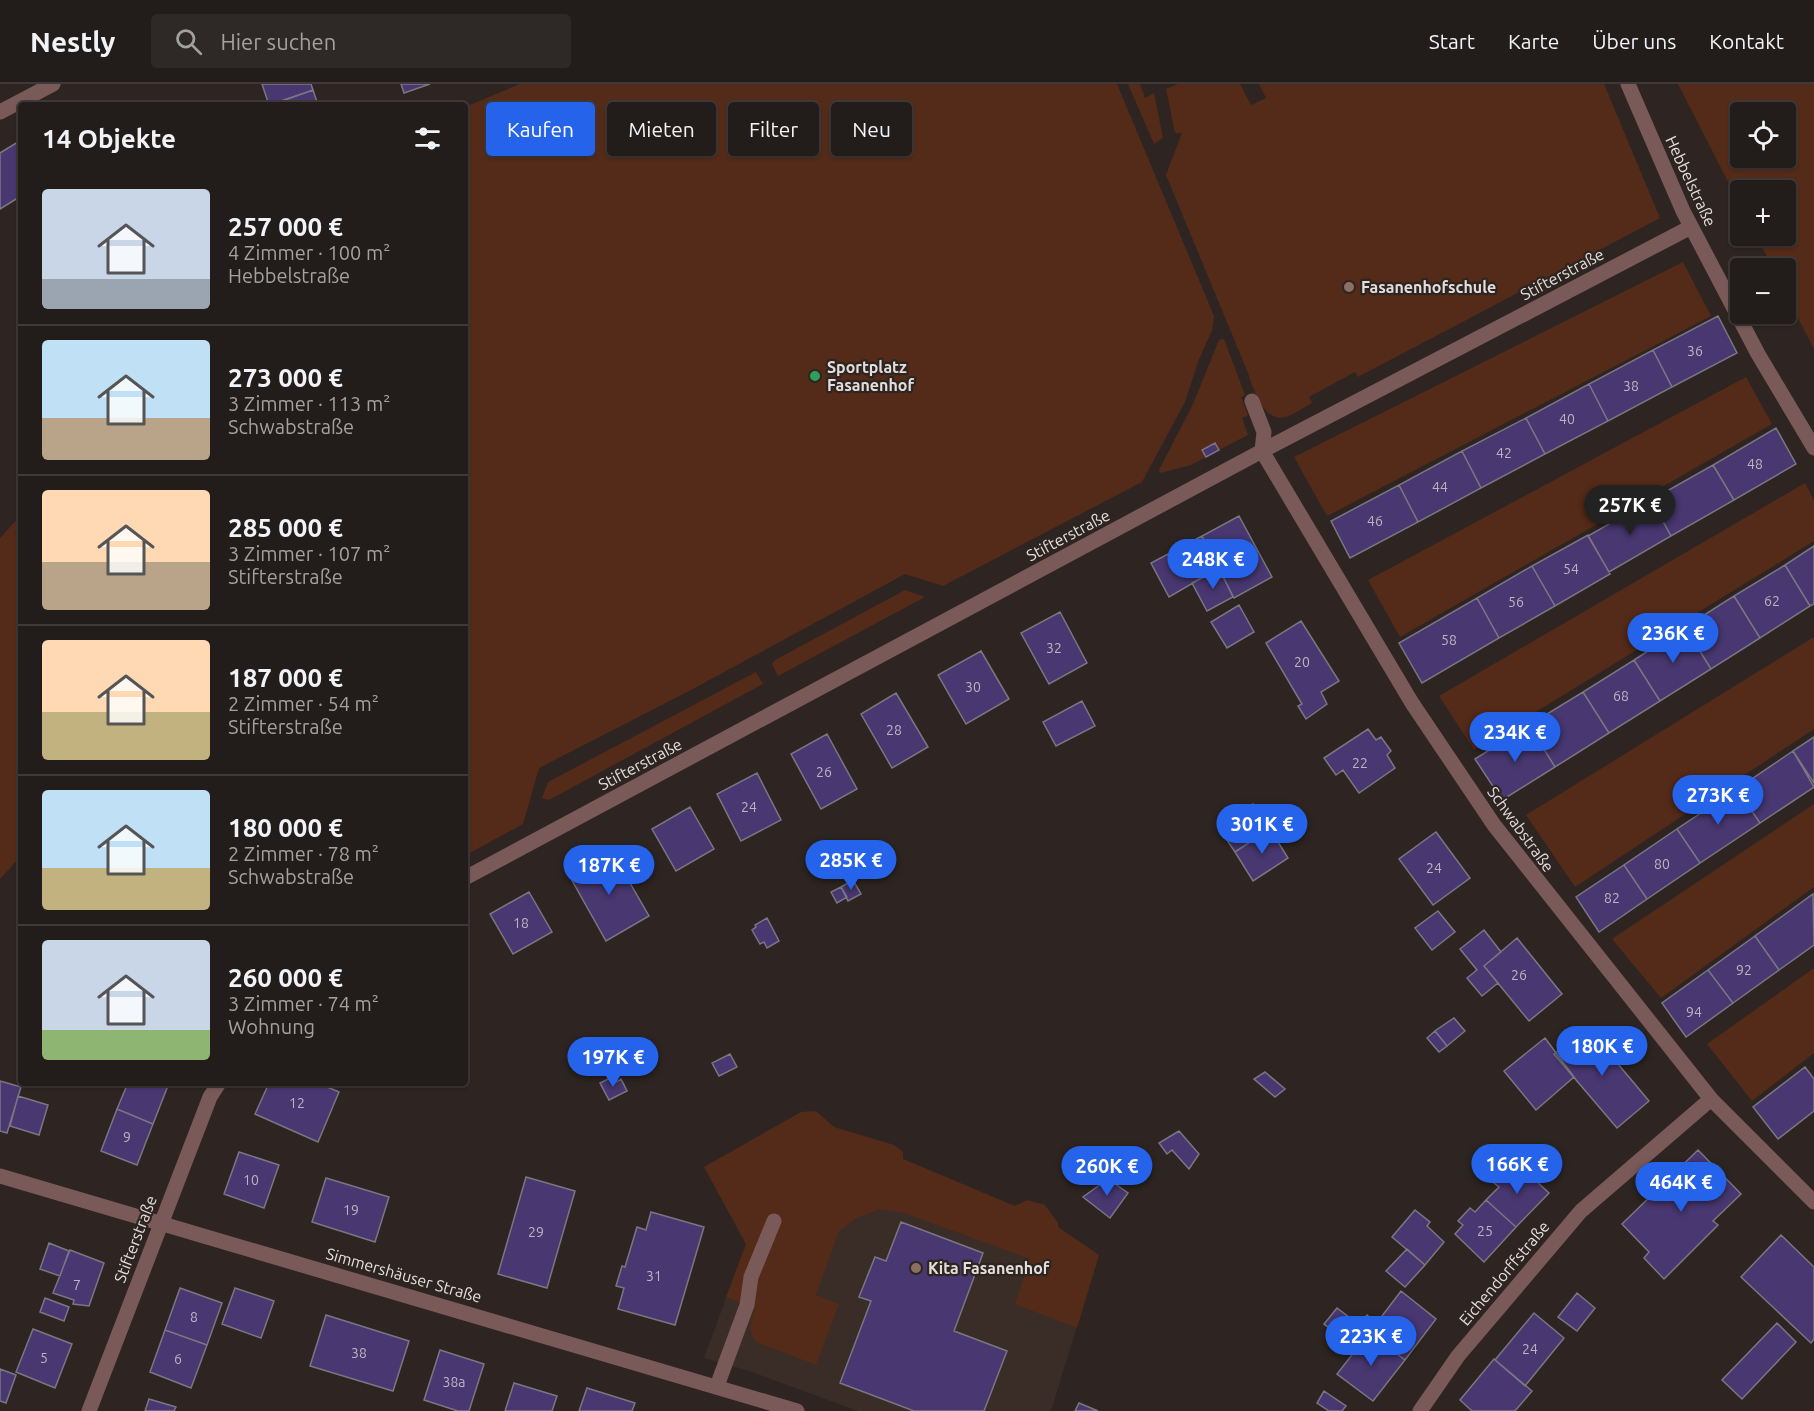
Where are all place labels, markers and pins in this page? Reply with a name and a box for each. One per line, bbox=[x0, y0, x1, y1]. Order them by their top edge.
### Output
place label: Fasanenhofschule bbox=[1361, 278, 1496, 296]
marker: Fasanenhofschule bbox=[1342, 280, 1356, 294]
place label: Sportplatz Fasanenhof bbox=[827, 358, 914, 394]
marker: Sportplatz Fasanenhof bbox=[808, 369, 822, 383]
pin: 257K € bbox=[1581, 485, 1679, 536]
pin: 248K € bbox=[1164, 539, 1262, 590]
pin: 236K € bbox=[1624, 613, 1722, 664]
pin: 234K € bbox=[1466, 712, 1564, 763]
pin: 273K € bbox=[1669, 775, 1767, 826]
pin: 301K € bbox=[1213, 804, 1311, 855]
pin: 285K € bbox=[802, 840, 900, 891]
pin: 187K € bbox=[560, 845, 658, 896]
pin: 180K € bbox=[1553, 1026, 1651, 1077]
pin: 197K € bbox=[564, 1037, 662, 1088]
pin: 166K € bbox=[1468, 1144, 1566, 1195]
pin: 260K € bbox=[1058, 1146, 1156, 1197]
pin: 464K € bbox=[1632, 1162, 1730, 1213]
place label: Kita Fasanenhof bbox=[928, 1259, 1050, 1277]
marker: Kita Fasanenhof bbox=[909, 1261, 923, 1275]
pin: 223K € bbox=[1322, 1316, 1420, 1367]

